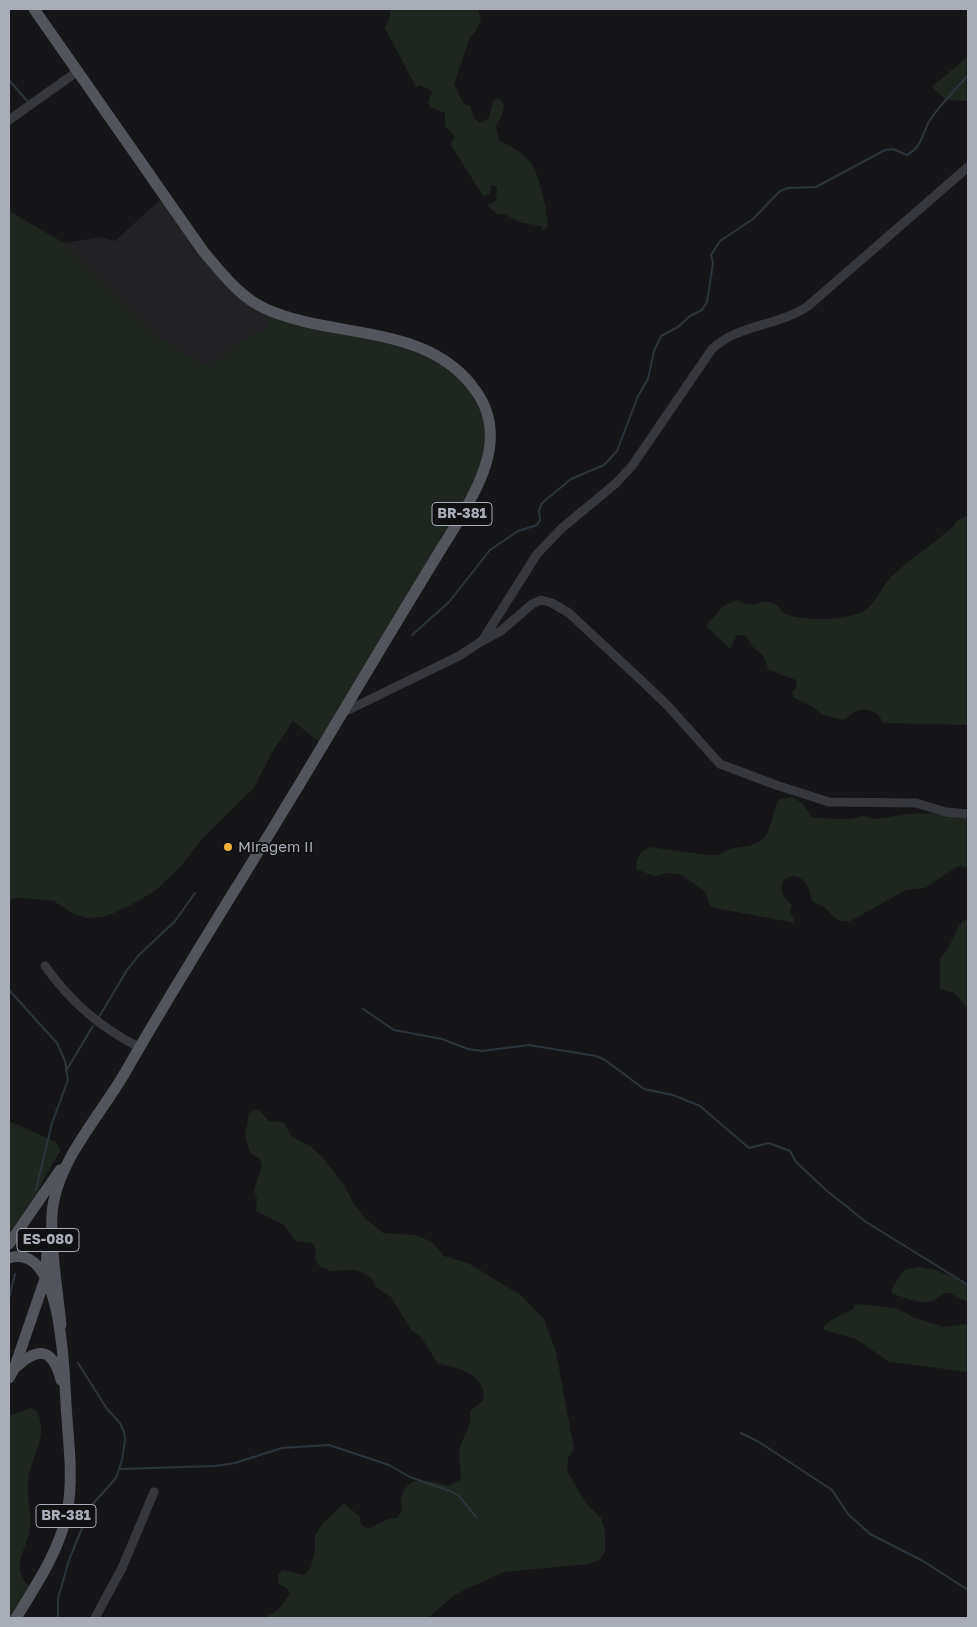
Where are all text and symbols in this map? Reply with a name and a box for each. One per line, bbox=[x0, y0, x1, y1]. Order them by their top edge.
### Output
road number: BR-381 bbox=[432, 502, 492, 526]
place label: Miragem II bbox=[238, 838, 313, 856]
marker: Miragem II bbox=[222, 841, 234, 853]
road number: ES-080 bbox=[17, 1228, 79, 1252]
road number: BR-381 bbox=[36, 1504, 96, 1528]

